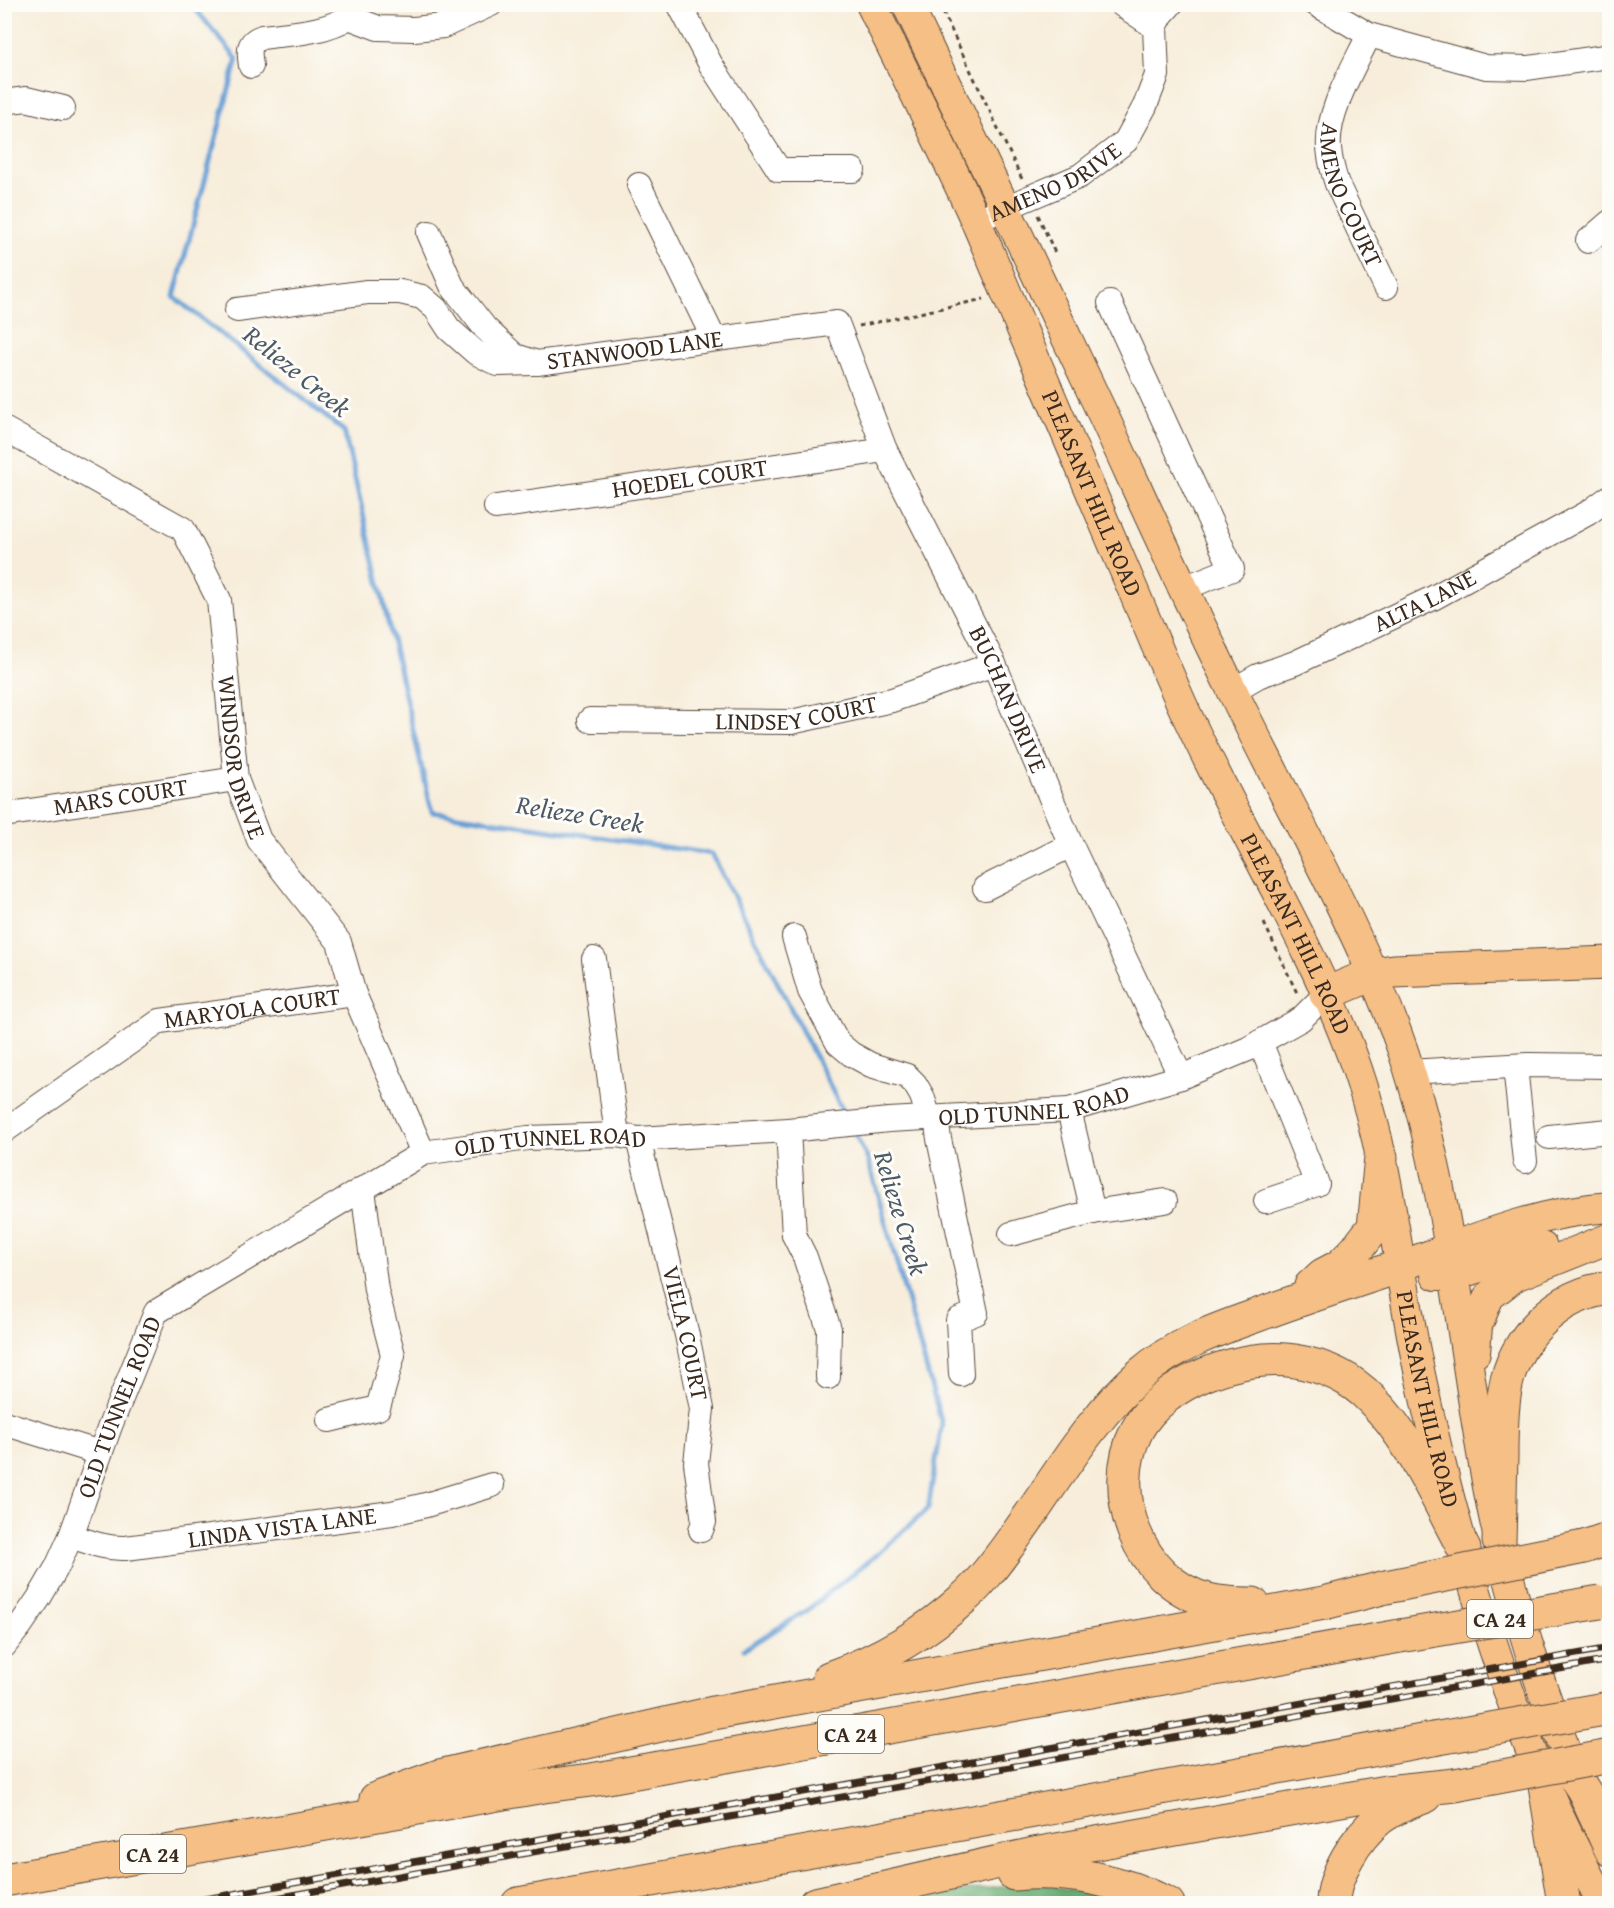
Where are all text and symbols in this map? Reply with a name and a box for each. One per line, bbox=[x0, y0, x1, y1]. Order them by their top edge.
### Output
street label: AMENO COURT bbox=[1311, 120, 1392, 273]
street label: AMENO DRIVE bbox=[983, 133, 1128, 230]
water label: Relieze Creek bbox=[234, 314, 360, 426]
street label: STANWOOD LANE bbox=[545, 320, 725, 379]
street label: PLEASANT HILL ROAD bbox=[1033, 385, 1152, 602]
street label: HOEDEL COURT bbox=[610, 449, 770, 507]
street label: ALTA LANE bbox=[1367, 560, 1482, 641]
street label: BUCHAN DRIVE bbox=[960, 620, 1056, 778]
street label: WINDSOR DRIVE bbox=[209, 674, 275, 844]
street label: LINDSEY COURT bbox=[715, 686, 880, 739]
street label: MARS COURT bbox=[51, 769, 190, 824]
water label: Relieze Creek bbox=[513, 784, 647, 843]
street label: PLEASANT HILL ROAD bbox=[1232, 827, 1360, 1040]
street label: MARYOLA COURT bbox=[162, 978, 343, 1037]
street label: OLD TUNNEL ROAD bbox=[938, 1075, 1133, 1134]
street label: OLD TUNNEL ROAD bbox=[452, 1117, 647, 1165]
water label: Relieze Creek bbox=[864, 1145, 939, 1280]
street label: VIELA COURT bbox=[653, 1262, 718, 1404]
street label: PLEASANT HILL ROAD bbox=[1388, 1288, 1469, 1511]
street label: OLD TUNNEL ROAD bbox=[68, 1310, 170, 1503]
street label: LINDA VISTA LANE bbox=[186, 1497, 378, 1557]
road number: CA 24 bbox=[1467, 1600, 1533, 1638]
road number: CA 24 bbox=[818, 1715, 884, 1753]
road number: CA 24 bbox=[120, 1835, 186, 1873]

